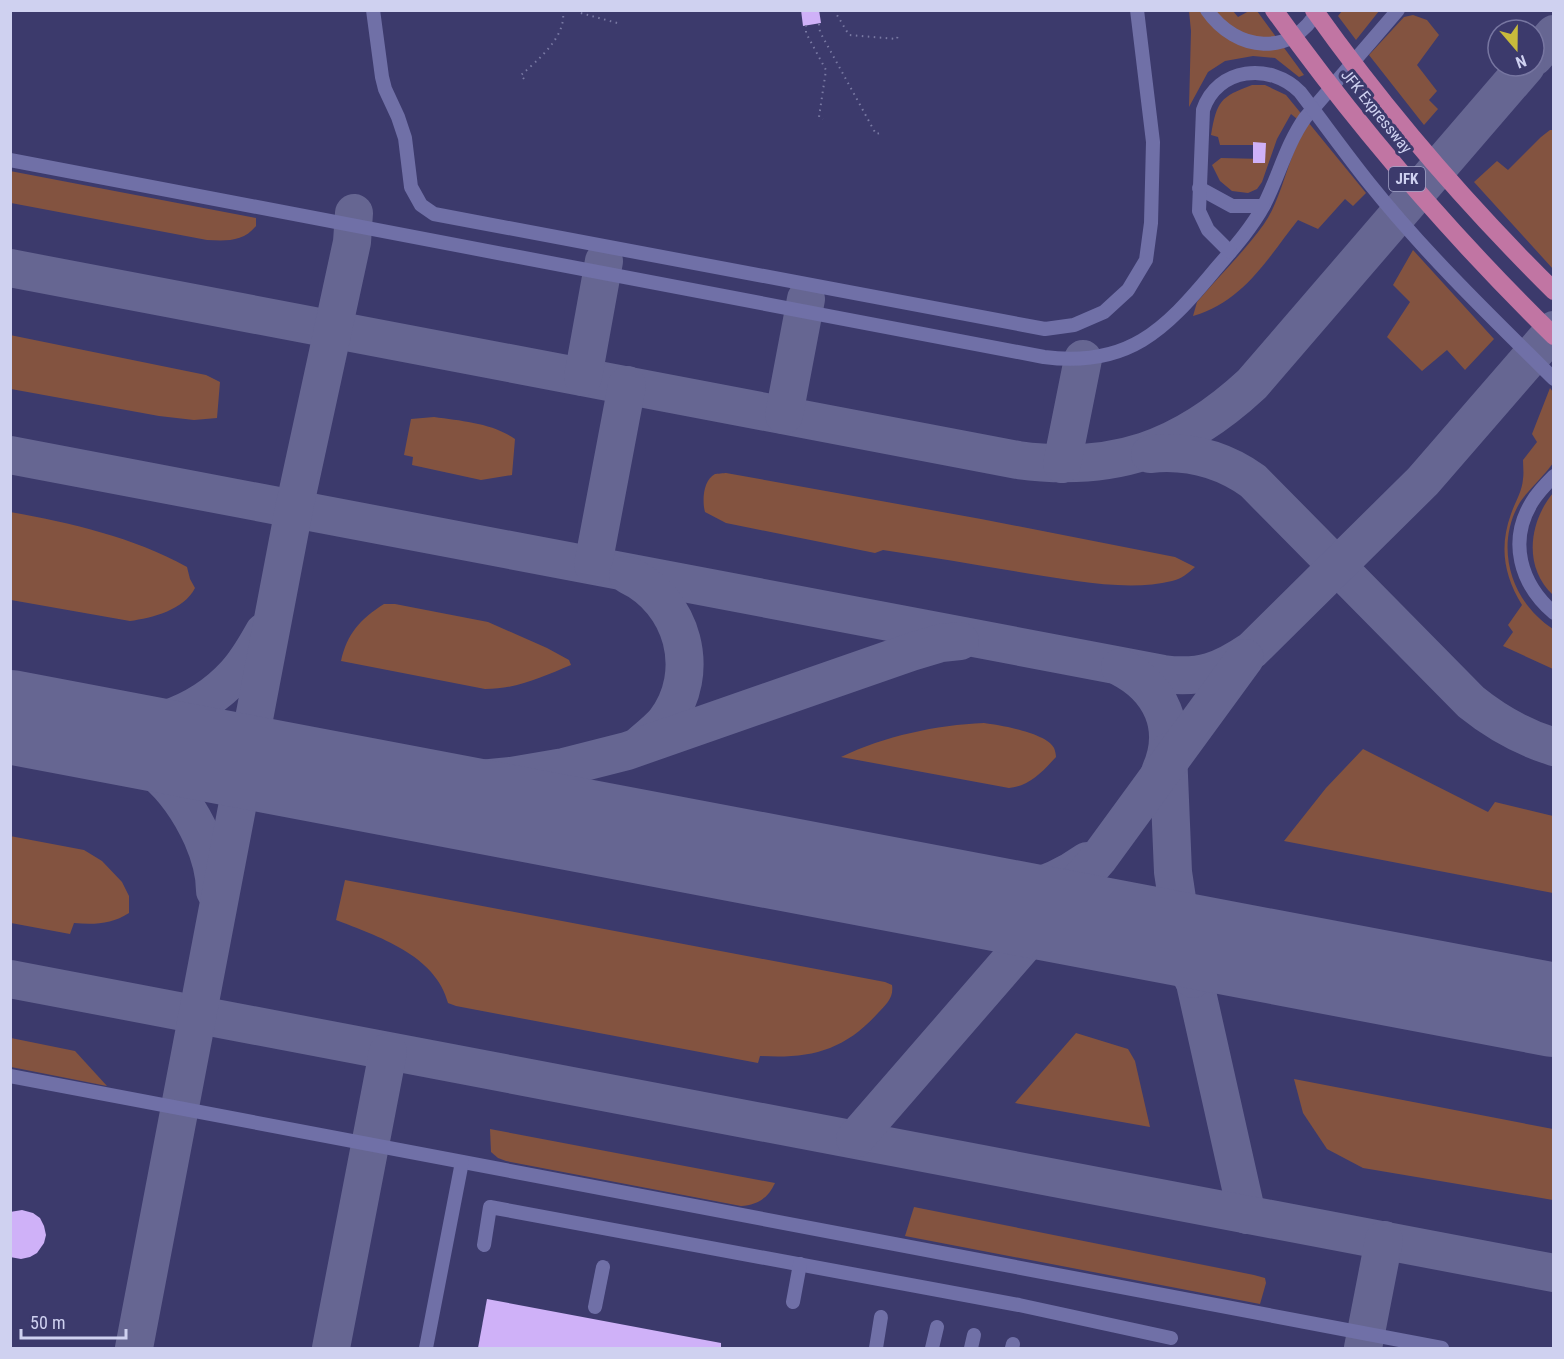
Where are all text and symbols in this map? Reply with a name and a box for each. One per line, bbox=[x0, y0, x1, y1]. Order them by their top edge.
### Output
north arrow bbox=[1486, 18, 1546, 78]
text: N bbox=[1513, 51, 1529, 72]
street label: JFK Expressway bbox=[1337, 66, 1416, 157]
road number: JFK bbox=[1389, 167, 1425, 191]
scale bar bbox=[21, 1302, 126, 1340]
text: 50 m bbox=[30, 1312, 65, 1333]

